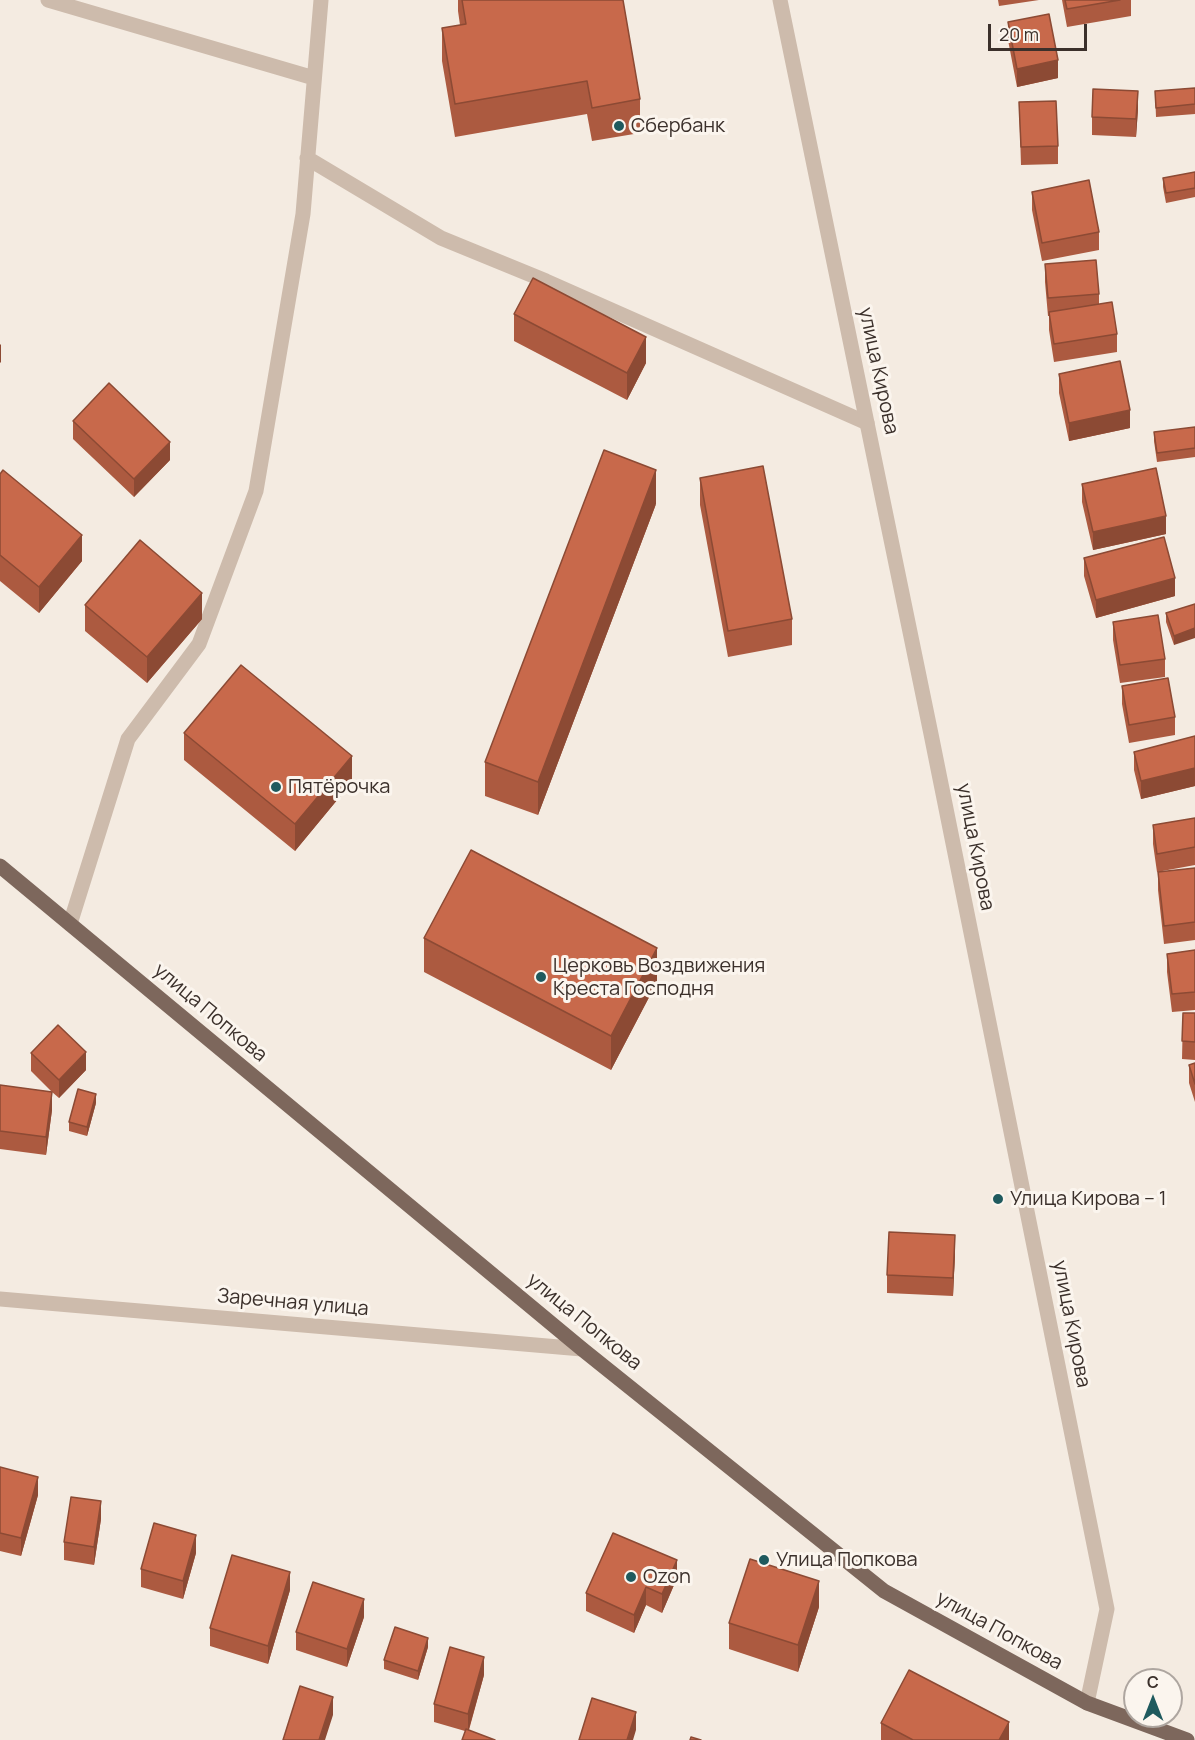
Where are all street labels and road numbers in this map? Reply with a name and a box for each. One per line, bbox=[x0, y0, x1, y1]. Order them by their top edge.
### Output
street label: улица Кирова bbox=[853, 305, 903, 437]
street label: улица Кирова bbox=[951, 781, 999, 913]
street label: улица Попкова bbox=[148, 959, 272, 1067]
street label: улица Кирова bbox=[1047, 1258, 1095, 1390]
street label: улица Попкова bbox=[522, 1268, 646, 1376]
street label: Заречная улица bbox=[216, 1284, 370, 1322]
street label: улица Попкова bbox=[932, 1586, 1066, 1676]

